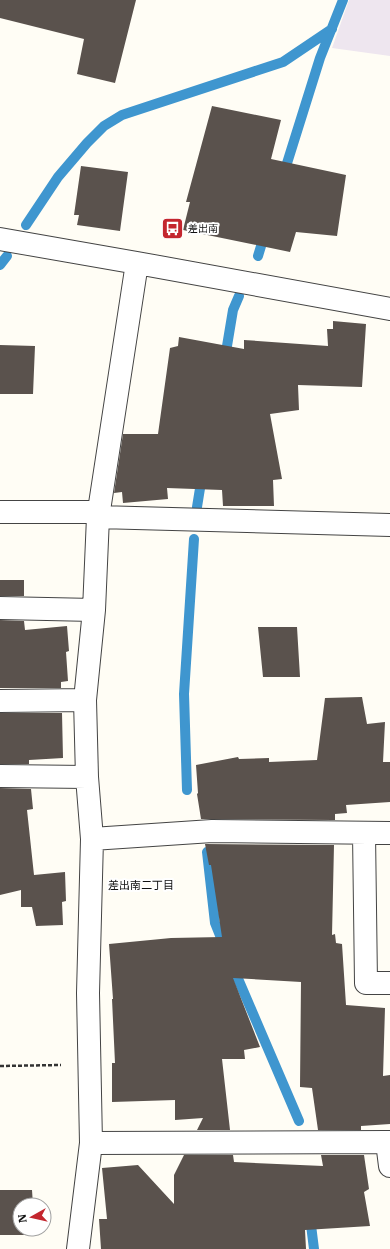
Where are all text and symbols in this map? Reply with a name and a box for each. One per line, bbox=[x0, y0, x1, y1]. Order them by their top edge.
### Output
bus stop icon: 差出南 bbox=[160, 215, 186, 241]
place label: 差出南 bbox=[188, 222, 218, 235]
district label: 差出南二丁目 bbox=[108, 878, 174, 892]
north arrow bbox=[12, 1197, 52, 1237]
text: N bbox=[15, 1213, 30, 1224]

